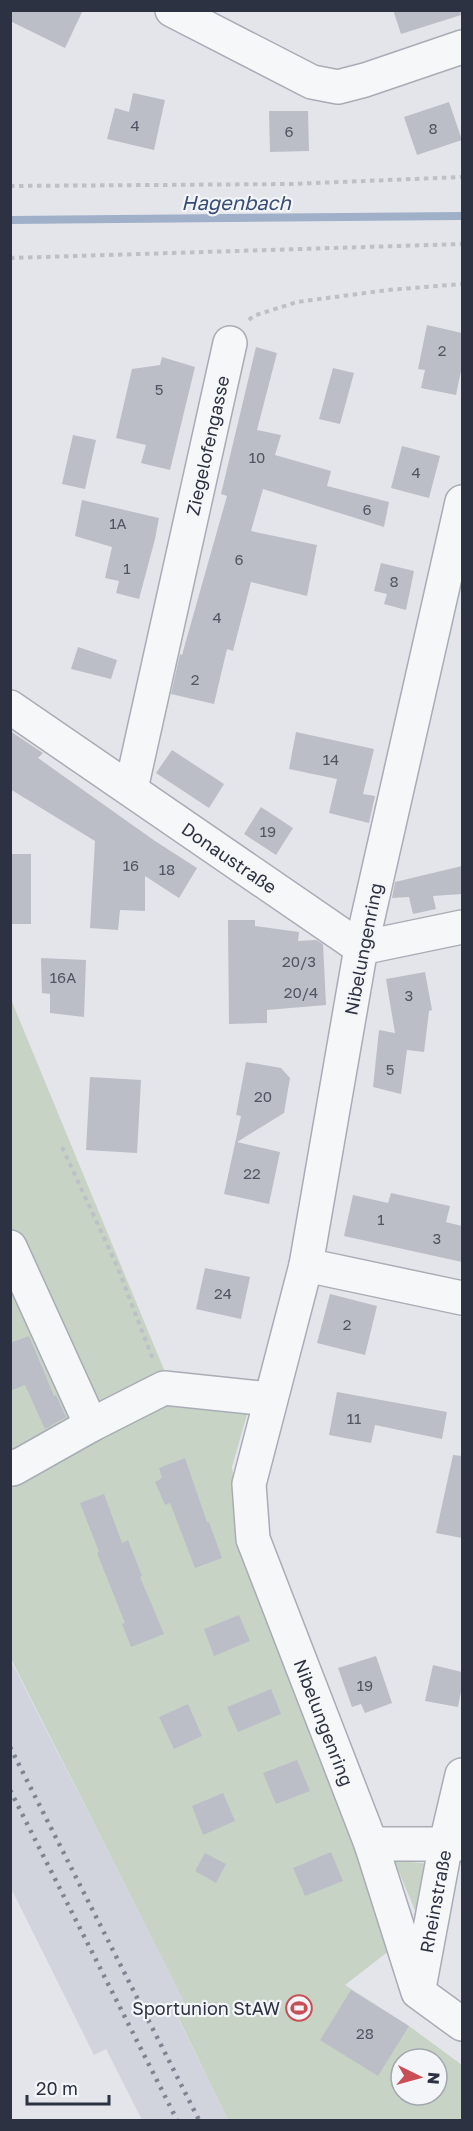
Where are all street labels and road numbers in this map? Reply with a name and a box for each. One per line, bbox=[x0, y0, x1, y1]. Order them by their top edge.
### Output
street label: Ziegelofengasse bbox=[181, 373, 233, 517]
street label: Donaustraße bbox=[178, 817, 281, 898]
street label: Nibelungenring bbox=[339, 881, 387, 1017]
street label: Nibelungenring bbox=[289, 1656, 358, 1789]
street label: Rheinstraße bbox=[415, 1848, 455, 1955]

